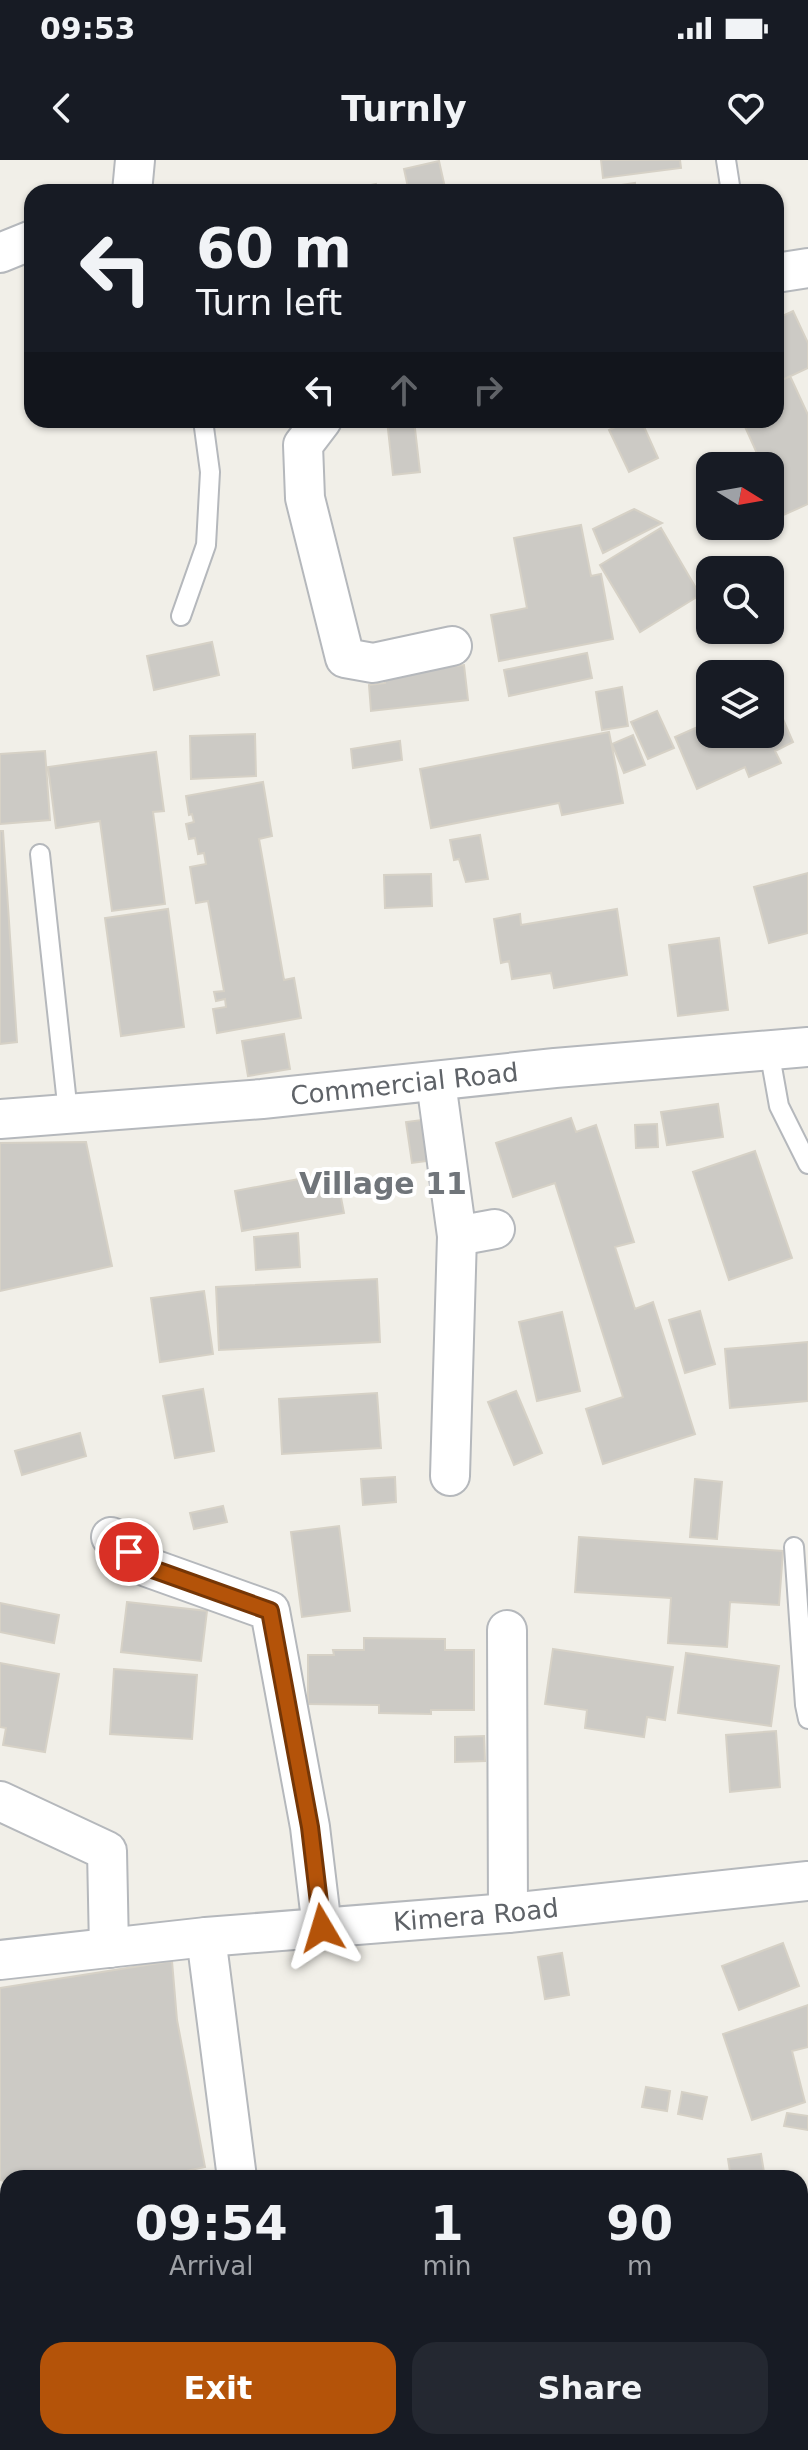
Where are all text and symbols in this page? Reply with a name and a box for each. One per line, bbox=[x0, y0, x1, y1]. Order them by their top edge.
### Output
text: 09:53 bbox=[40, 11, 136, 46]
icon: back bbox=[40, 86, 84, 130]
icon: heart bbox=[724, 86, 768, 130]
text: Turnly bbox=[341, 88, 467, 129]
text: 60 m bbox=[196, 215, 352, 280]
icon: left bbox=[64, 216, 168, 320]
text: Turn left bbox=[196, 282, 342, 323]
icon: left bbox=[298, 368, 342, 412]
icon: ahead bbox=[382, 368, 426, 412]
icon: right bbox=[466, 368, 510, 412]
north arrow bbox=[696, 452, 784, 540]
map controls bbox=[696, 452, 784, 748]
button: search bbox=[696, 556, 784, 644]
button: layers bbox=[696, 660, 784, 748]
street label: Commercial Road bbox=[289, 1057, 520, 1111]
district label: Village 11 bbox=[299, 1166, 467, 1201]
pin bbox=[95, 1518, 163, 1586]
icon: arrive bbox=[107, 1530, 151, 1574]
position arrow bbox=[280, 1886, 364, 1970]
street label: Kimera Road bbox=[392, 1893, 560, 1937]
text: 09:54 bbox=[135, 2195, 288, 2251]
text: 1 bbox=[430, 2195, 464, 2251]
text: 90 bbox=[606, 2195, 673, 2251]
text: Arrival bbox=[169, 2251, 253, 2281]
text: min bbox=[422, 2251, 472, 2281]
text: m bbox=[627, 2251, 652, 2281]
button: Exit bbox=[40, 2342, 396, 2434]
button: Share bbox=[412, 2342, 768, 2434]

